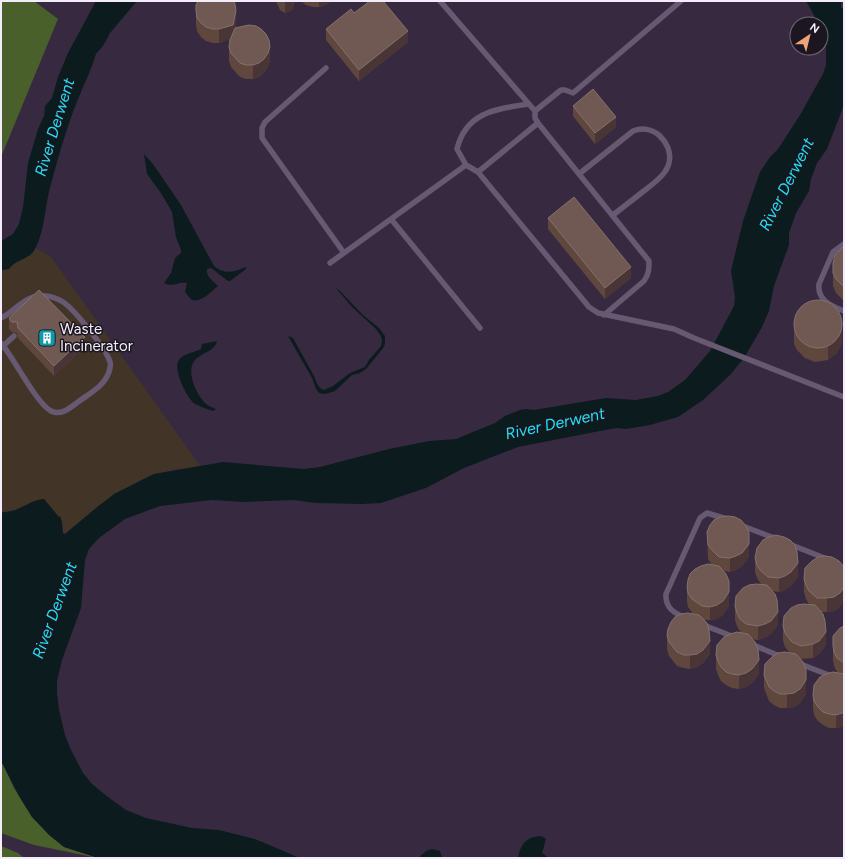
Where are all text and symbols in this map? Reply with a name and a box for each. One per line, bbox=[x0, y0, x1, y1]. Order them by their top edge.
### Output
north arrow bbox=[789, 16, 829, 56]
text: N bbox=[807, 20, 822, 36]
water label: River Derwent bbox=[31, 75, 79, 178]
water label: River Derwent bbox=[755, 134, 818, 234]
place label: Waste Incinerator bbox=[60, 320, 133, 355]
building icon: Waste Incinerator bbox=[37, 328, 57, 348]
water label: River Derwent bbox=[503, 403, 608, 443]
water label: River Derwent bbox=[28, 558, 81, 661]

